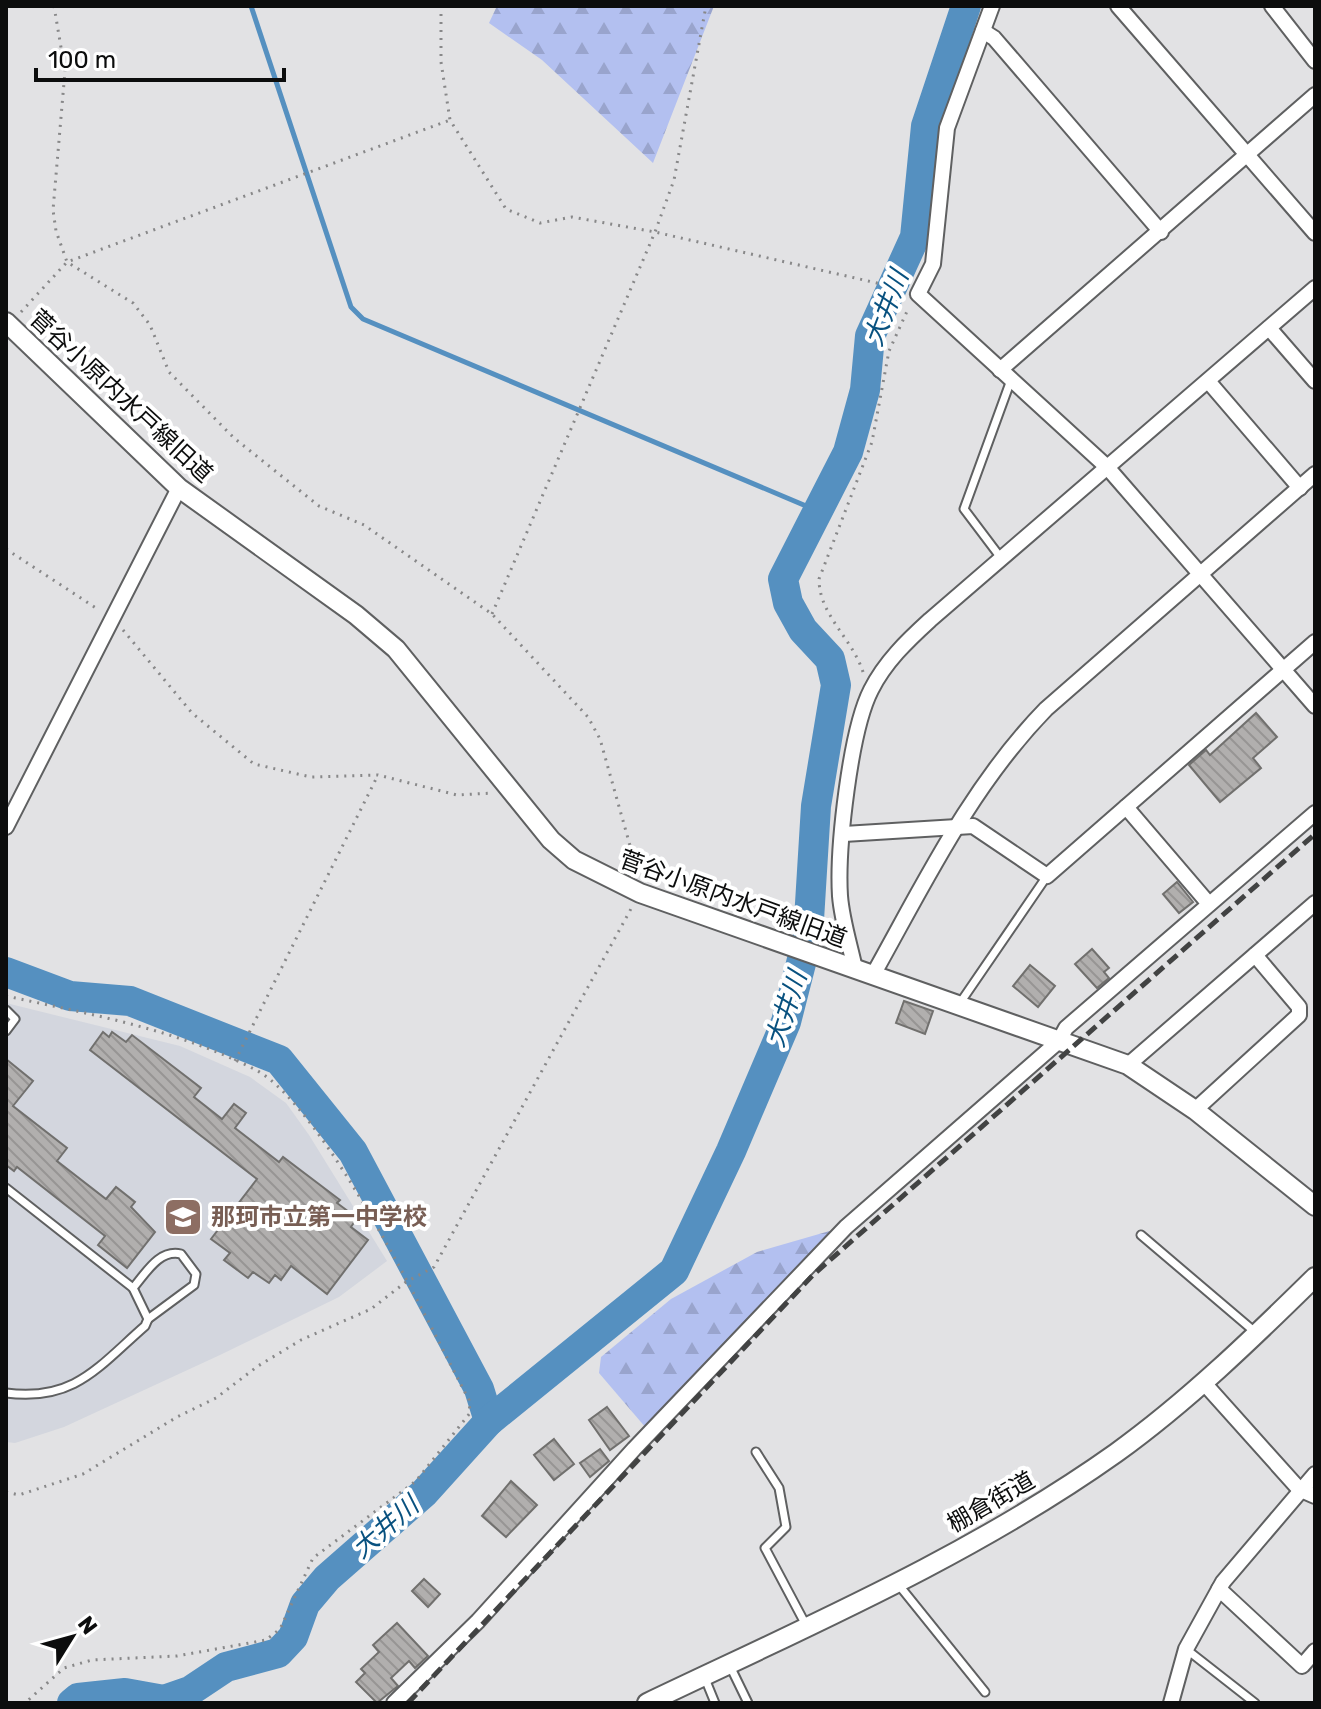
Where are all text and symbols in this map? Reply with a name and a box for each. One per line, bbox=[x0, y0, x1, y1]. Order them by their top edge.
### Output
scale bar bbox=[36, 32, 284, 82]
text: 100 m bbox=[48, 46, 116, 74]
water label: 大井川 bbox=[858, 263, 916, 350]
street label: 菅谷小原内水戸線旧道 bbox=[24, 304, 218, 488]
street label: 菅谷小原内水戸線旧道 bbox=[615, 845, 851, 953]
water label: 大井川 bbox=[760, 964, 814, 1051]
school or university icon: 那珂市立第一中学校 bbox=[162, 1196, 204, 1238]
place label: 那珂市立第一中学校 bbox=[211, 1203, 427, 1231]
street label: 棚倉街道 bbox=[942, 1466, 1040, 1538]
water label: 大井川 bbox=[346, 1488, 427, 1565]
north arrow bbox=[32, 1597, 112, 1677]
text: N bbox=[72, 1611, 103, 1640]

